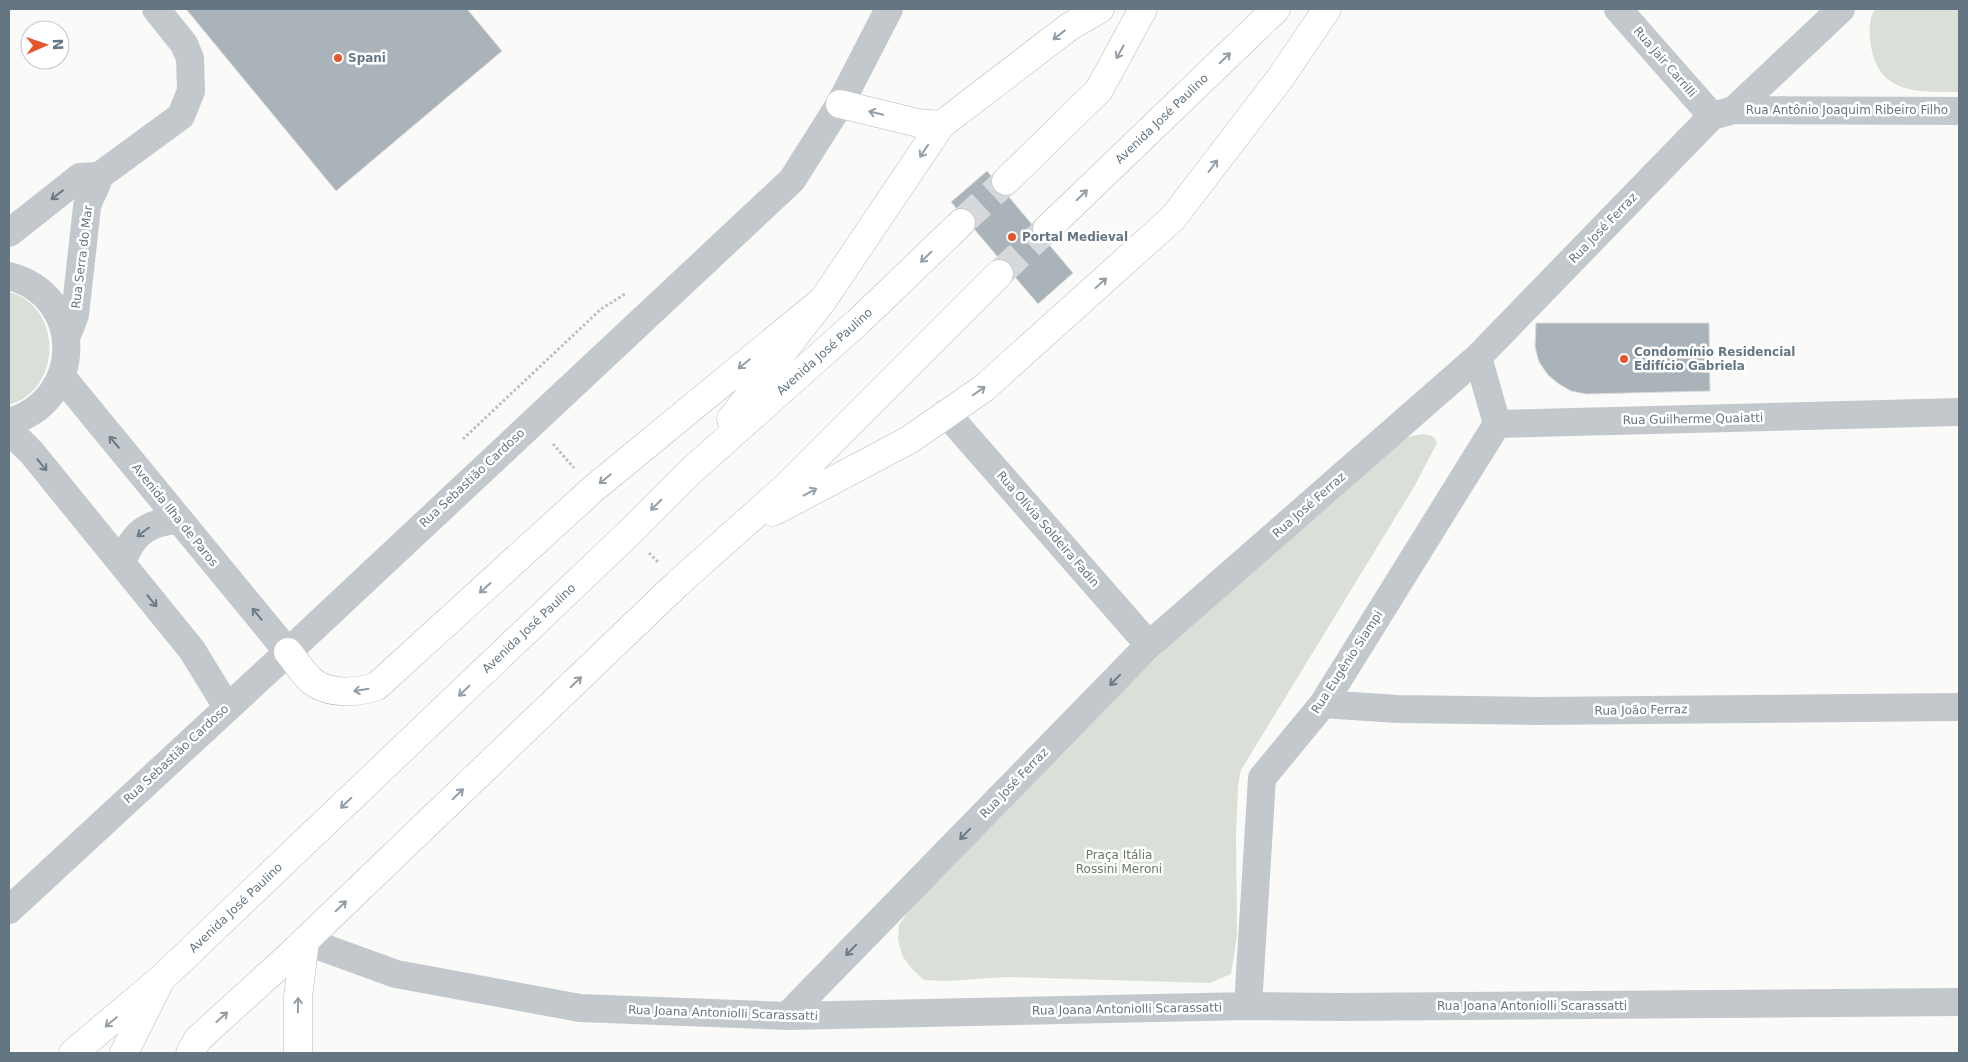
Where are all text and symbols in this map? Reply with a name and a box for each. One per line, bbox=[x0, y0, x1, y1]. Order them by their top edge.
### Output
north arrow bbox=[20, 20, 70, 70]
street label: Rua Jair Carrilli bbox=[1631, 24, 1699, 100]
one-way arrow bbox=[1053, 29, 1066, 40]
text: N bbox=[50, 38, 66, 51]
one-way arrow bbox=[1115, 44, 1125, 59]
place label: Spani bbox=[348, 51, 386, 65]
marker: Spani bbox=[332, 52, 344, 64]
one-way arrow bbox=[1218, 52, 1231, 64]
street label: Avenida José Paulino bbox=[1112, 71, 1211, 167]
street label: Rua Antônio Joaquim Ribeiro Filho bbox=[1746, 103, 1948, 117]
one-way arrow bbox=[869, 108, 885, 117]
one-way arrow bbox=[919, 144, 929, 158]
one-way arrow bbox=[1208, 159, 1218, 173]
one-way arrow bbox=[1076, 189, 1088, 201]
one-way arrow bbox=[51, 190, 64, 201]
street label: Rua José Ferraz bbox=[1566, 190, 1640, 266]
street label: Rua Serra do Mar bbox=[69, 205, 95, 309]
place label: Portal Medieval bbox=[1022, 230, 1128, 244]
marker: Portal Medieval bbox=[1006, 231, 1018, 243]
one-way arrow bbox=[919, 251, 932, 263]
one-way arrow bbox=[1095, 277, 1108, 289]
street label: Avenida José Paulino bbox=[774, 305, 875, 398]
place label: Condomínio Residencial Edifício Gabriela bbox=[1634, 345, 1795, 373]
marker: Condomínio Residencial Edifício Gabriela bbox=[1618, 353, 1630, 365]
one-way arrow bbox=[738, 359, 751, 370]
one-way arrow bbox=[972, 386, 986, 396]
street label: Rua Guilherme Quaiatti bbox=[1623, 411, 1763, 427]
street label: Rua Sebastião Cardoso bbox=[417, 426, 527, 530]
one-way arrow bbox=[109, 436, 120, 449]
one-way arrow bbox=[37, 459, 48, 472]
street label: Avenida Ilha de Paros bbox=[129, 461, 221, 569]
street label: Rua Olívia Soldeira Fadin bbox=[994, 468, 1102, 590]
street label: Rua José Ferraz bbox=[1270, 470, 1348, 540]
one-way arrow bbox=[599, 473, 612, 484]
one-way arrow bbox=[803, 487, 817, 497]
one-way arrow bbox=[650, 499, 663, 511]
one-way arrow bbox=[136, 527, 150, 537]
street label: Avenida José Paulino bbox=[479, 581, 578, 676]
one-way arrow bbox=[478, 582, 491, 593]
one-way arrow bbox=[147, 595, 158, 608]
one-way arrow bbox=[251, 608, 262, 621]
street label: Rua Eugênio Siampi bbox=[1309, 608, 1385, 716]
one-way arrow bbox=[1109, 674, 1121, 686]
one-way arrow bbox=[569, 676, 582, 688]
one-way arrow bbox=[353, 685, 369, 695]
one-way arrow bbox=[457, 685, 470, 697]
street label: Rua Sebastião Cardoso bbox=[121, 702, 231, 806]
street label: Rua João Ferraz bbox=[1594, 702, 1688, 718]
street label: Rua José Ferraz bbox=[977, 745, 1051, 821]
one-way arrow bbox=[452, 788, 465, 800]
one-way arrow bbox=[340, 797, 352, 809]
one-way arrow bbox=[958, 828, 971, 840]
park label: Praça Itália Rossini Meroni bbox=[1076, 848, 1162, 876]
street label: Avenida José Paulino bbox=[186, 860, 285, 955]
one-way arrow bbox=[335, 900, 347, 913]
one-way arrow bbox=[845, 944, 857, 957]
one-way arrow bbox=[293, 997, 303, 1013]
street label: Rua Joana Antoniolli Scarassatti bbox=[1437, 999, 1627, 1013]
street label: Rua Joana Antoniolli Scarassatti bbox=[1032, 1000, 1222, 1018]
street label: Rua Joana Antoniolli Scarassatti bbox=[628, 1003, 818, 1023]
one-way arrow bbox=[215, 1011, 228, 1023]
one-way arrow bbox=[104, 1016, 117, 1028]

